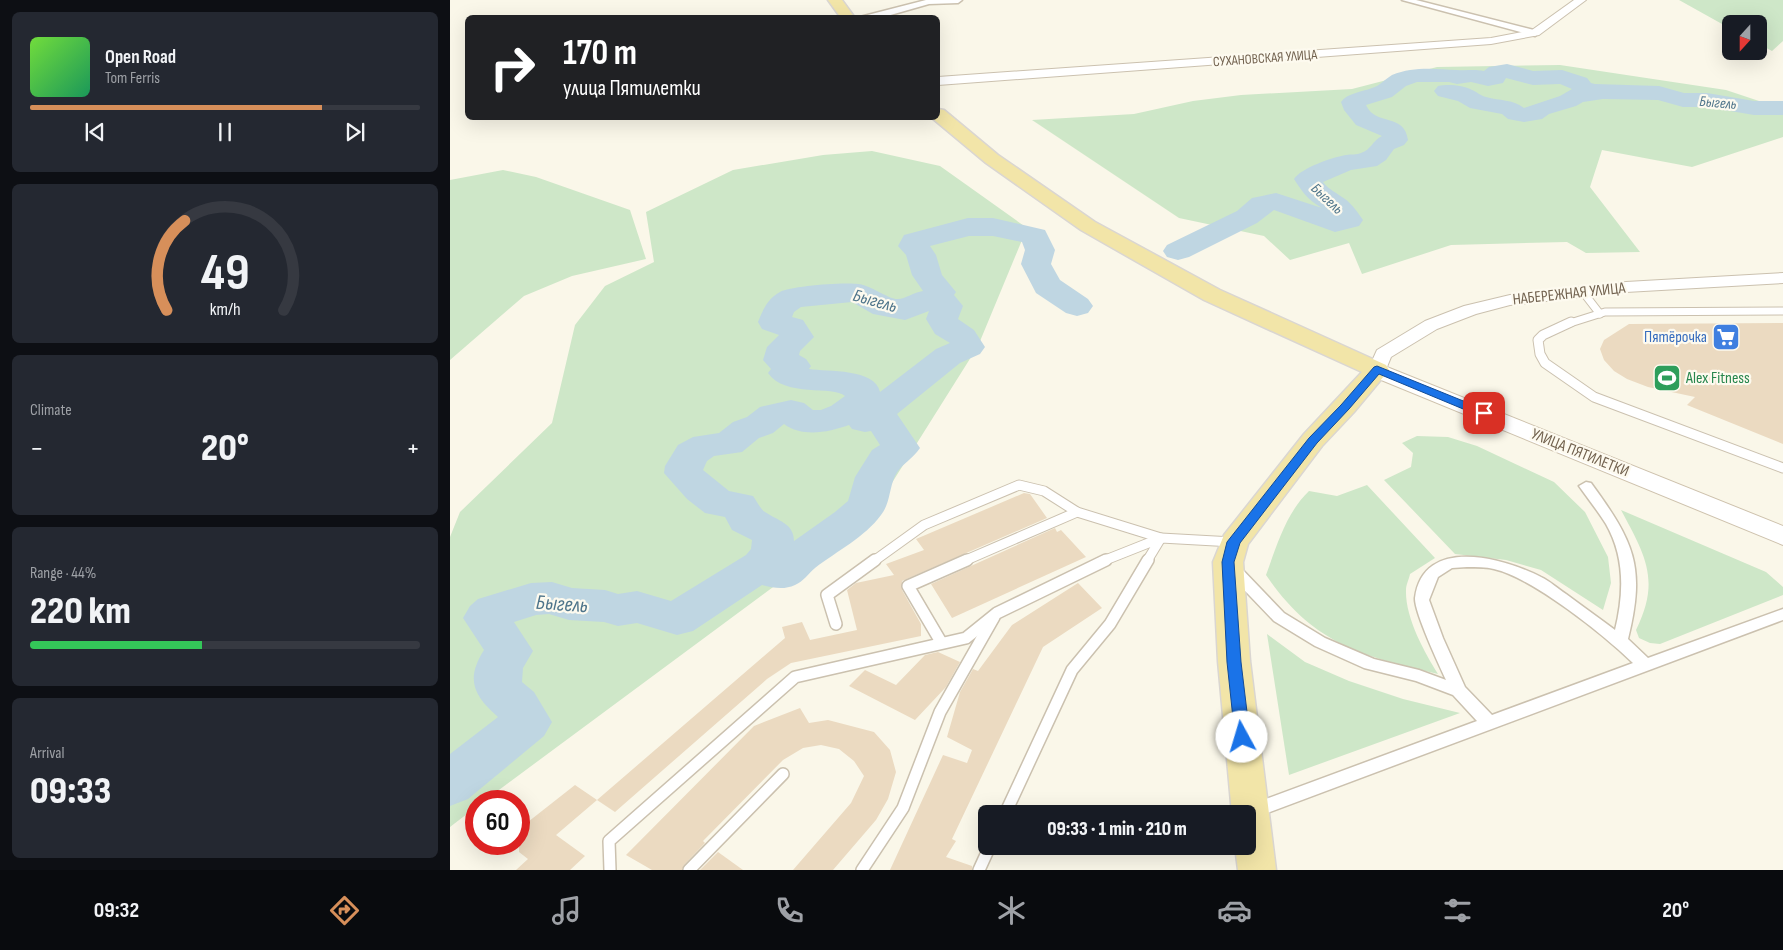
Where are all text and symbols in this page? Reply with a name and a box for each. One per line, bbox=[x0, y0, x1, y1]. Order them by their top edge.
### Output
north arrow bbox=[1722, 15, 1768, 60]
map controls bbox=[1722, 15, 1767, 60]
text: 170 m bbox=[563, 32, 637, 75]
icon: right bbox=[480, 35, 545, 100]
text: Open Road bbox=[105, 46, 176, 69]
street label: СУХАНОВСКАЯ УЛИЦА bbox=[1212, 46, 1319, 70]
text: Tom Ferris bbox=[105, 69, 160, 88]
text: улица Пятилетки bbox=[563, 75, 701, 102]
water label: Быгель bbox=[1699, 92, 1738, 114]
icon: previous bbox=[81, 118, 109, 146]
icon: pause bbox=[211, 118, 239, 146]
icon: next bbox=[341, 118, 369, 146]
water label: Быгель bbox=[1307, 179, 1347, 219]
text: 49 bbox=[201, 242, 249, 305]
street label: НАБЕРЕЖНАЯ УЛИЦА bbox=[1512, 279, 1626, 309]
water label: Быгель bbox=[851, 285, 899, 317]
text: km/h bbox=[210, 299, 240, 320]
supermarket icon: Пятёрочка bbox=[1711, 322, 1741, 352]
place label: Пятёрочка bbox=[1644, 328, 1707, 347]
sports icon: Alex Fitness bbox=[1652, 363, 1682, 393]
place label: Alex Fitness bbox=[1685, 369, 1750, 388]
pin bbox=[1463, 392, 1505, 434]
icon: arrive bbox=[1470, 399, 1498, 427]
text: Climate bbox=[30, 401, 72, 420]
street label: УЛИЦА ПЯТИЛЕТКИ bbox=[1528, 425, 1632, 481]
text: 20° bbox=[201, 426, 249, 471]
text: − bbox=[30, 432, 44, 465]
text: + bbox=[406, 432, 420, 465]
text: Range · 44% bbox=[30, 564, 96, 583]
text: 220 km bbox=[30, 589, 131, 634]
water label: Быгель bbox=[535, 590, 589, 618]
position arrow bbox=[1215, 710, 1267, 762]
text: Arrival bbox=[30, 744, 64, 763]
text: 09:33 bbox=[30, 769, 111, 814]
speed limit sign: 60 bbox=[465, 790, 530, 855]
text: 09:33 · 1 min · 210 m bbox=[1047, 818, 1187, 841]
icon: directions bbox=[327, 893, 362, 928]
icon: music bbox=[549, 893, 584, 928]
icon: phone bbox=[772, 893, 807, 928]
icon: climate bbox=[994, 893, 1029, 928]
icon: car bbox=[1217, 893, 1252, 928]
icon: filters bbox=[1440, 893, 1475, 928]
text: 09:32 bbox=[94, 897, 139, 924]
text: 20° bbox=[1662, 897, 1689, 924]

